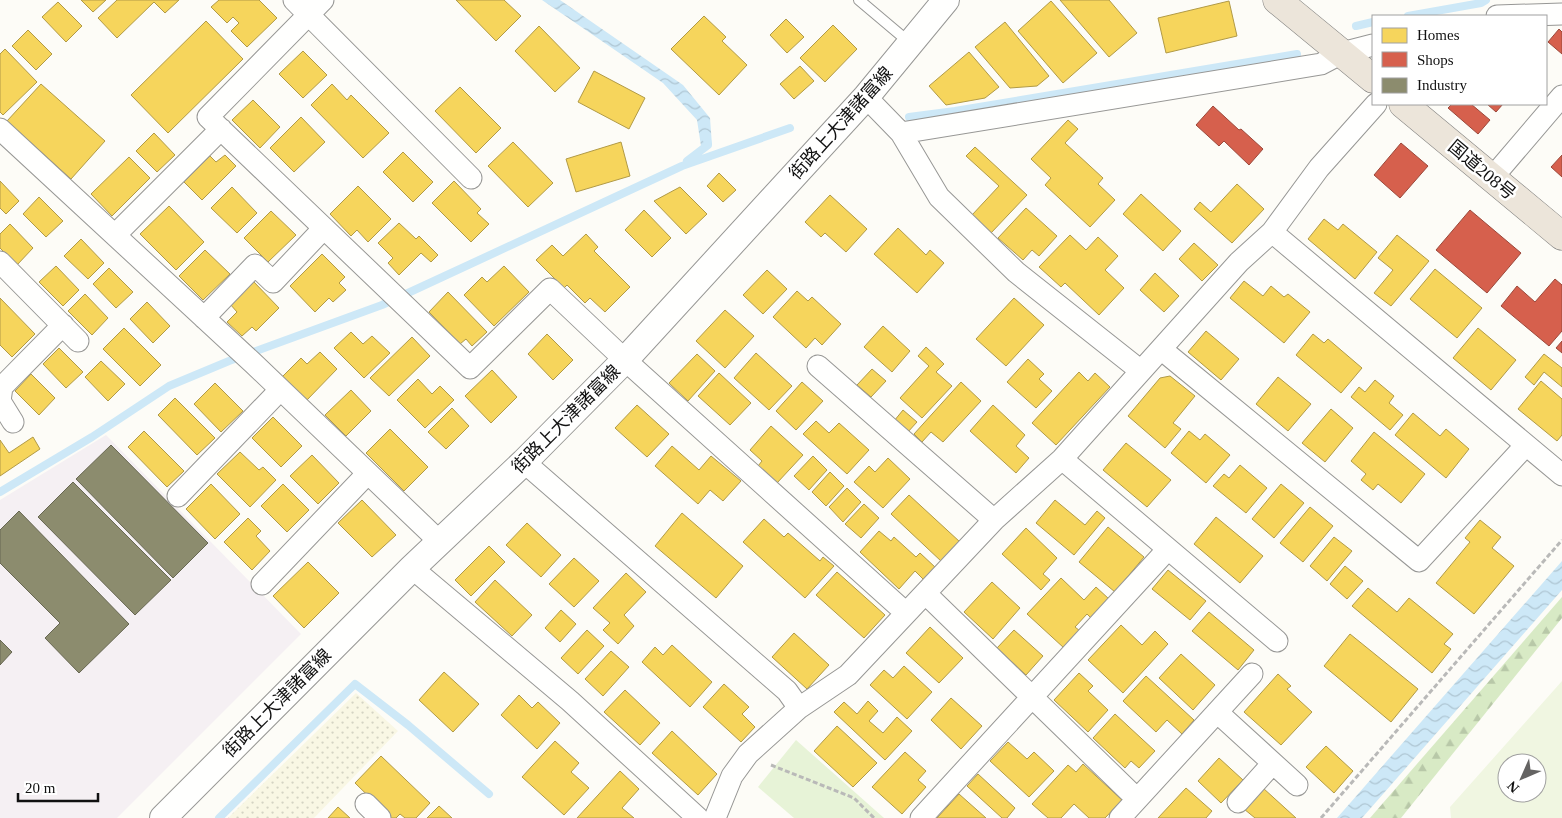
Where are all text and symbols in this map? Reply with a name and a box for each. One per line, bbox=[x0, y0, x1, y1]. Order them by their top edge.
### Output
legend bbox=[1372, 15, 1547, 105]
text: Homes bbox=[1417, 27, 1460, 43]
text: Shops bbox=[1417, 52, 1454, 68]
street label: 街路上大津諸富線 bbox=[785, 63, 897, 183]
text: Industry bbox=[1417, 77, 1467, 93]
street label: 国道208号 bbox=[1445, 136, 1519, 204]
street label: 街路上大津諸富線 bbox=[508, 361, 624, 477]
street label: 街路上大津諸富線 bbox=[219, 645, 335, 761]
north arrow bbox=[1497, 753, 1547, 803]
scale bar bbox=[18, 770, 98, 802]
text: N bbox=[1504, 778, 1522, 796]
text: 20 m bbox=[25, 780, 56, 796]

